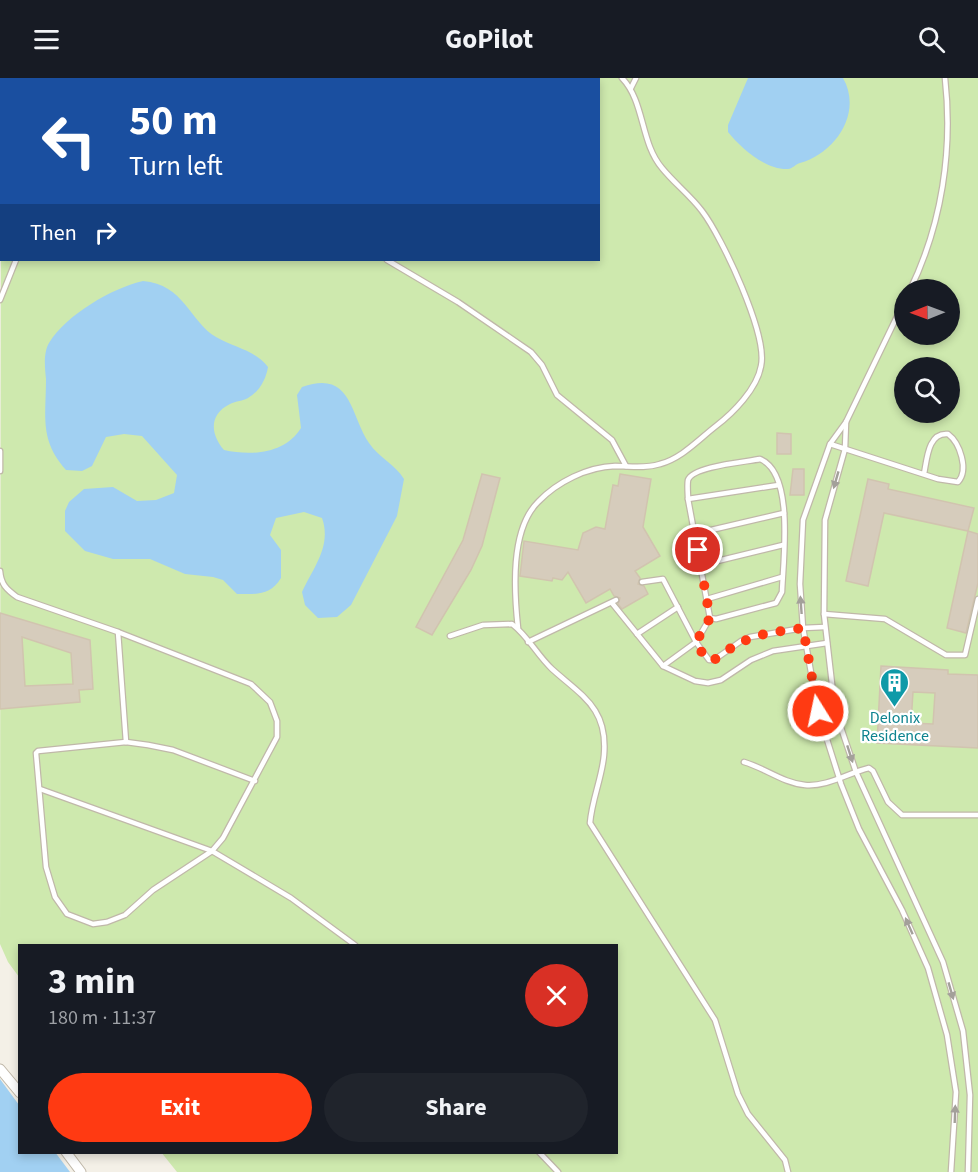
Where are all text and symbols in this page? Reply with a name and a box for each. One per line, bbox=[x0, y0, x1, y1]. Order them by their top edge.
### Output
text: GoPilot bbox=[445, 20, 533, 59]
icon: menu bbox=[30, 23, 63, 56]
icon: search bbox=[915, 23, 948, 56]
text: 50 m bbox=[129, 91, 218, 151]
icon: left bbox=[30, 102, 108, 180]
text: Turn left bbox=[129, 147, 223, 186]
icon: right bbox=[89, 216, 122, 249]
text: Then bbox=[30, 217, 77, 249]
north arrow bbox=[894, 279, 960, 345]
map controls bbox=[894, 279, 960, 423]
button: search bbox=[894, 357, 960, 423]
one-way arrow bbox=[831, 471, 840, 489]
pin bbox=[672, 524, 723, 575]
icon: arrive bbox=[681, 533, 714, 566]
one-way arrow bbox=[796, 595, 806, 614]
building icon: Delonix Residence bbox=[879, 666, 911, 708]
position arrow bbox=[786, 679, 850, 743]
place label: Delonix Residence bbox=[861, 707, 929, 747]
one-way arrow bbox=[845, 745, 855, 763]
one-way arrow bbox=[904, 917, 914, 935]
text: 3 min bbox=[48, 956, 136, 1007]
button: close bbox=[525, 964, 588, 1027]
one-way arrow bbox=[947, 982, 956, 1000]
text: 180 m · 11:37 bbox=[48, 1004, 156, 1032]
button: Exit bbox=[48, 1073, 312, 1142]
button: Share bbox=[324, 1073, 588, 1142]
one-way arrow bbox=[950, 1104, 959, 1123]

